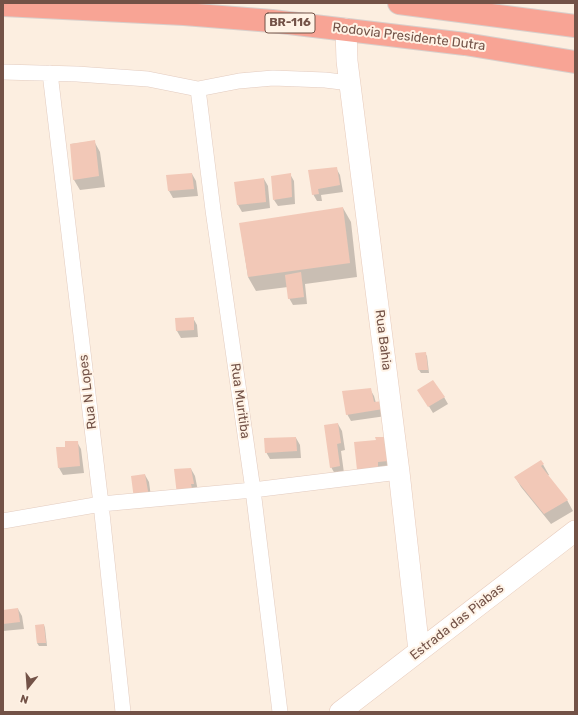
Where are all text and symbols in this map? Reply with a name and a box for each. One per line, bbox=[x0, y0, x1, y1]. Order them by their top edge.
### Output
road number: BR-116 bbox=[265, 13, 315, 33]
street label: Rodovia Presidente Dutra bbox=[332, 20, 486, 54]
street label: Rua Bahia bbox=[372, 309, 394, 371]
street label: Rua N Lopes bbox=[76, 354, 100, 430]
street label: Rua Muritiba bbox=[227, 362, 253, 440]
street label: Estrada das Piabas bbox=[407, 581, 507, 663]
north arrow bbox=[8, 667, 48, 707]
text: N bbox=[19, 692, 30, 706]

